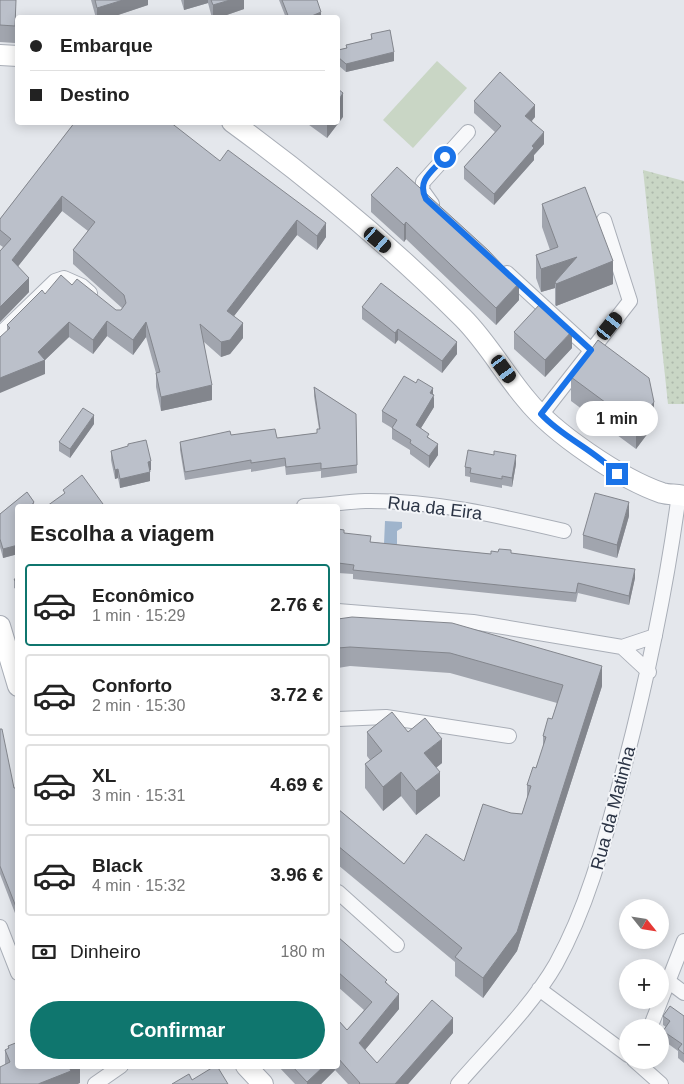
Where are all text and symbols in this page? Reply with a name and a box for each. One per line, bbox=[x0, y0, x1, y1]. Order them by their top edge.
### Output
text: Embarque bbox=[60, 35, 153, 56]
text: Destino bbox=[60, 84, 130, 105]
route start bbox=[434, 146, 456, 168]
car bbox=[361, 224, 394, 256]
car bbox=[594, 310, 625, 342]
car bbox=[489, 352, 518, 386]
callout: 1 min bbox=[576, 402, 658, 436]
text: 1 min bbox=[596, 410, 638, 427]
route end bbox=[606, 463, 628, 485]
street label: Rua da Eira bbox=[387, 492, 484, 524]
text: Escolha a viagem bbox=[30, 521, 215, 546]
icon: car bbox=[32, 583, 77, 628]
text: Econômico bbox=[92, 585, 194, 606]
text: 2.76 € bbox=[270, 594, 323, 615]
text: 1 min · 15:29 bbox=[92, 607, 185, 624]
icon: car bbox=[32, 673, 77, 718]
text: Conforto bbox=[92, 675, 172, 696]
text: 3.72 € bbox=[270, 684, 323, 705]
text: 2 min · 15:30 bbox=[92, 697, 185, 714]
street label: Rua da Matinha bbox=[587, 743, 639, 872]
icon: car bbox=[32, 763, 77, 808]
text: XL bbox=[92, 765, 116, 786]
text: 4.69 € bbox=[270, 774, 323, 795]
text: 3 min · 15:31 bbox=[92, 787, 185, 804]
icon: car bbox=[32, 853, 77, 898]
text: Black bbox=[92, 855, 143, 876]
text: 3.96 € bbox=[270, 864, 323, 885]
text: 4 min · 15:32 bbox=[92, 877, 185, 894]
north arrow bbox=[619, 899, 669, 949]
map controls bbox=[619, 899, 669, 1069]
icon: cash bbox=[30, 938, 58, 966]
text: Dinheiro bbox=[70, 941, 141, 962]
text: 180 m bbox=[281, 943, 325, 960]
button: + bbox=[619, 959, 669, 1009]
button: Confirmar bbox=[30, 1001, 325, 1059]
button: − bbox=[619, 1019, 669, 1069]

